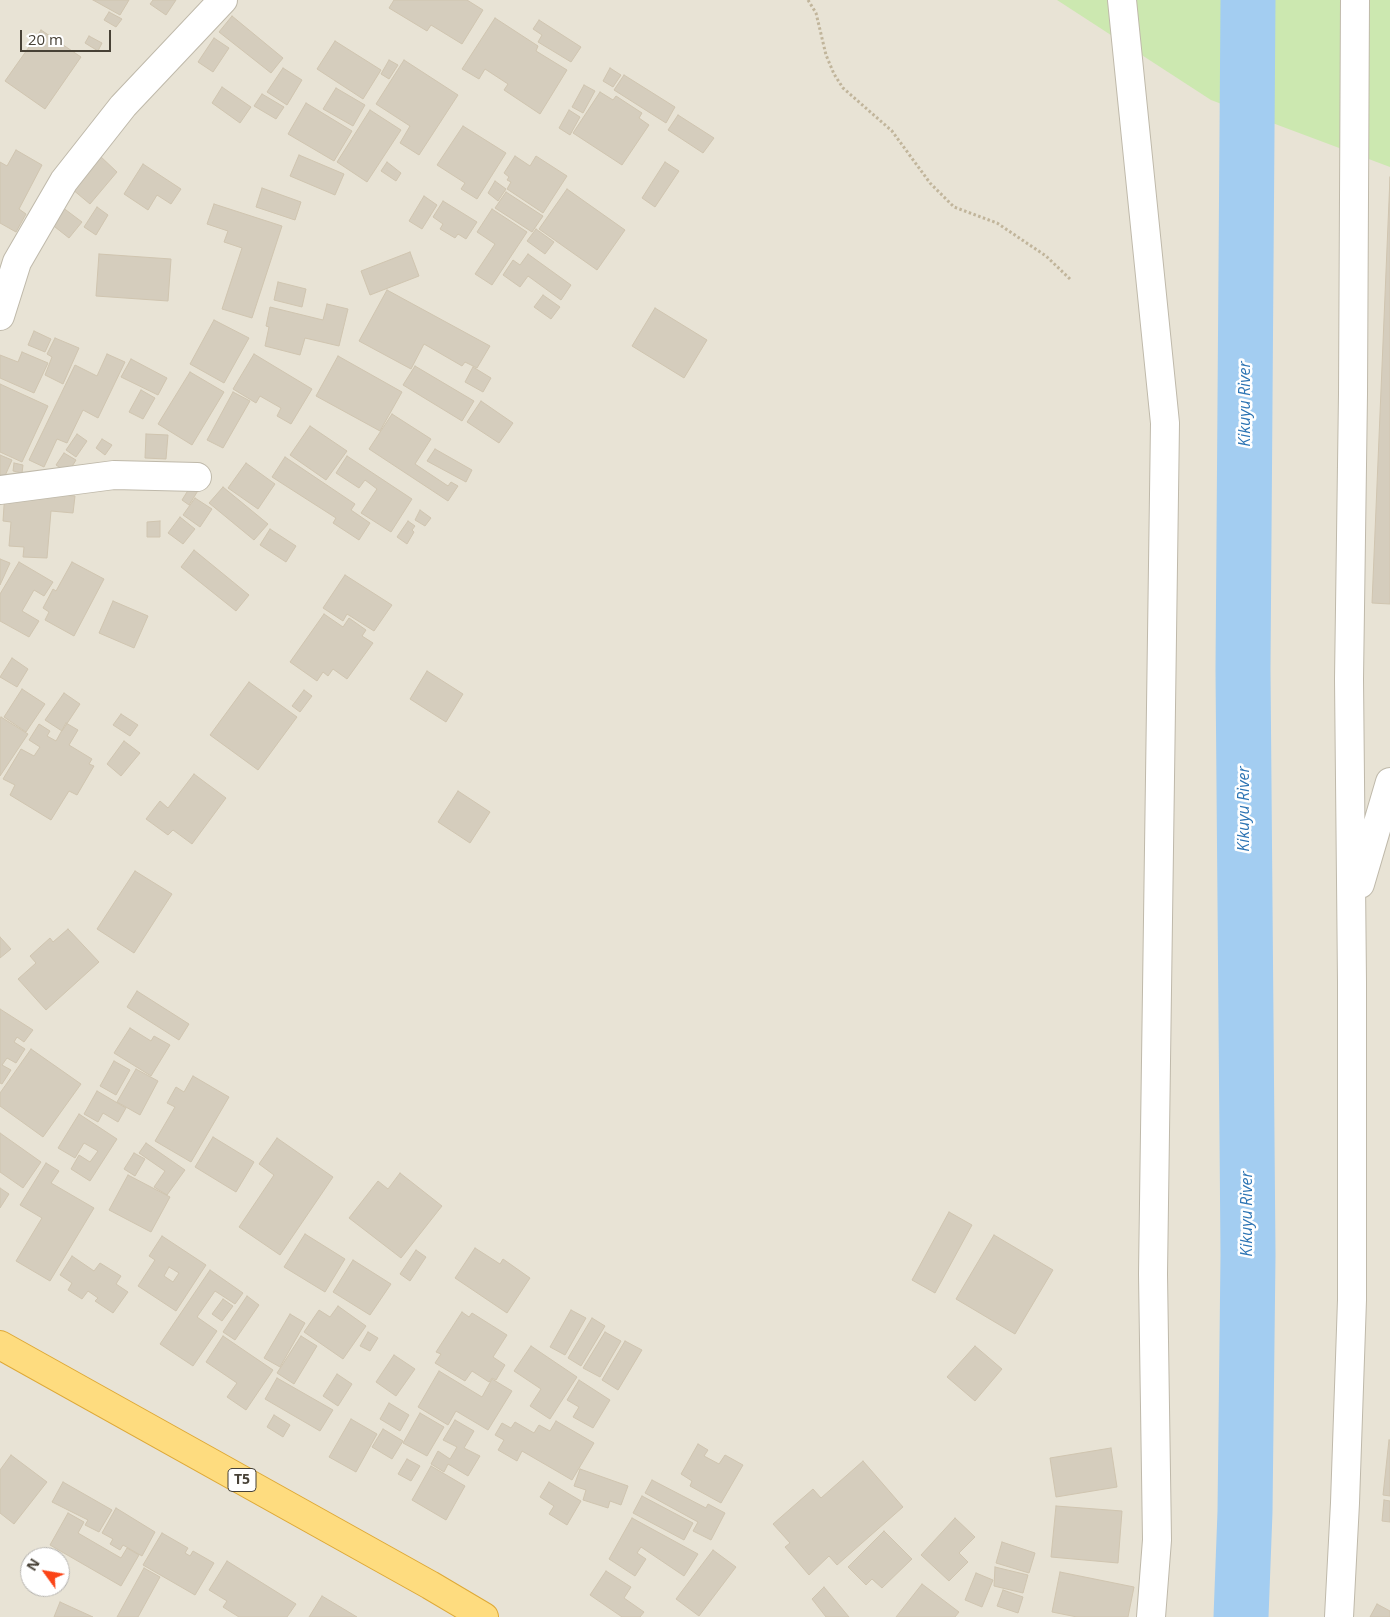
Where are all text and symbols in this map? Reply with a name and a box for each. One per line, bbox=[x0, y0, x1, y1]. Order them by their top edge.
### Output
scale bar bbox=[22, 20, 114, 52]
text: 20 m bbox=[28, 29, 63, 49]
water label: Kikuyu River bbox=[1235, 361, 1255, 447]
water label: Kikuyu River bbox=[1234, 766, 1254, 852]
water label: Kikuyu River bbox=[1237, 1171, 1257, 1257]
road number: T5 bbox=[228, 1468, 256, 1492]
north arrow bbox=[20, 1547, 70, 1597]
text: N bbox=[22, 1554, 44, 1574]

